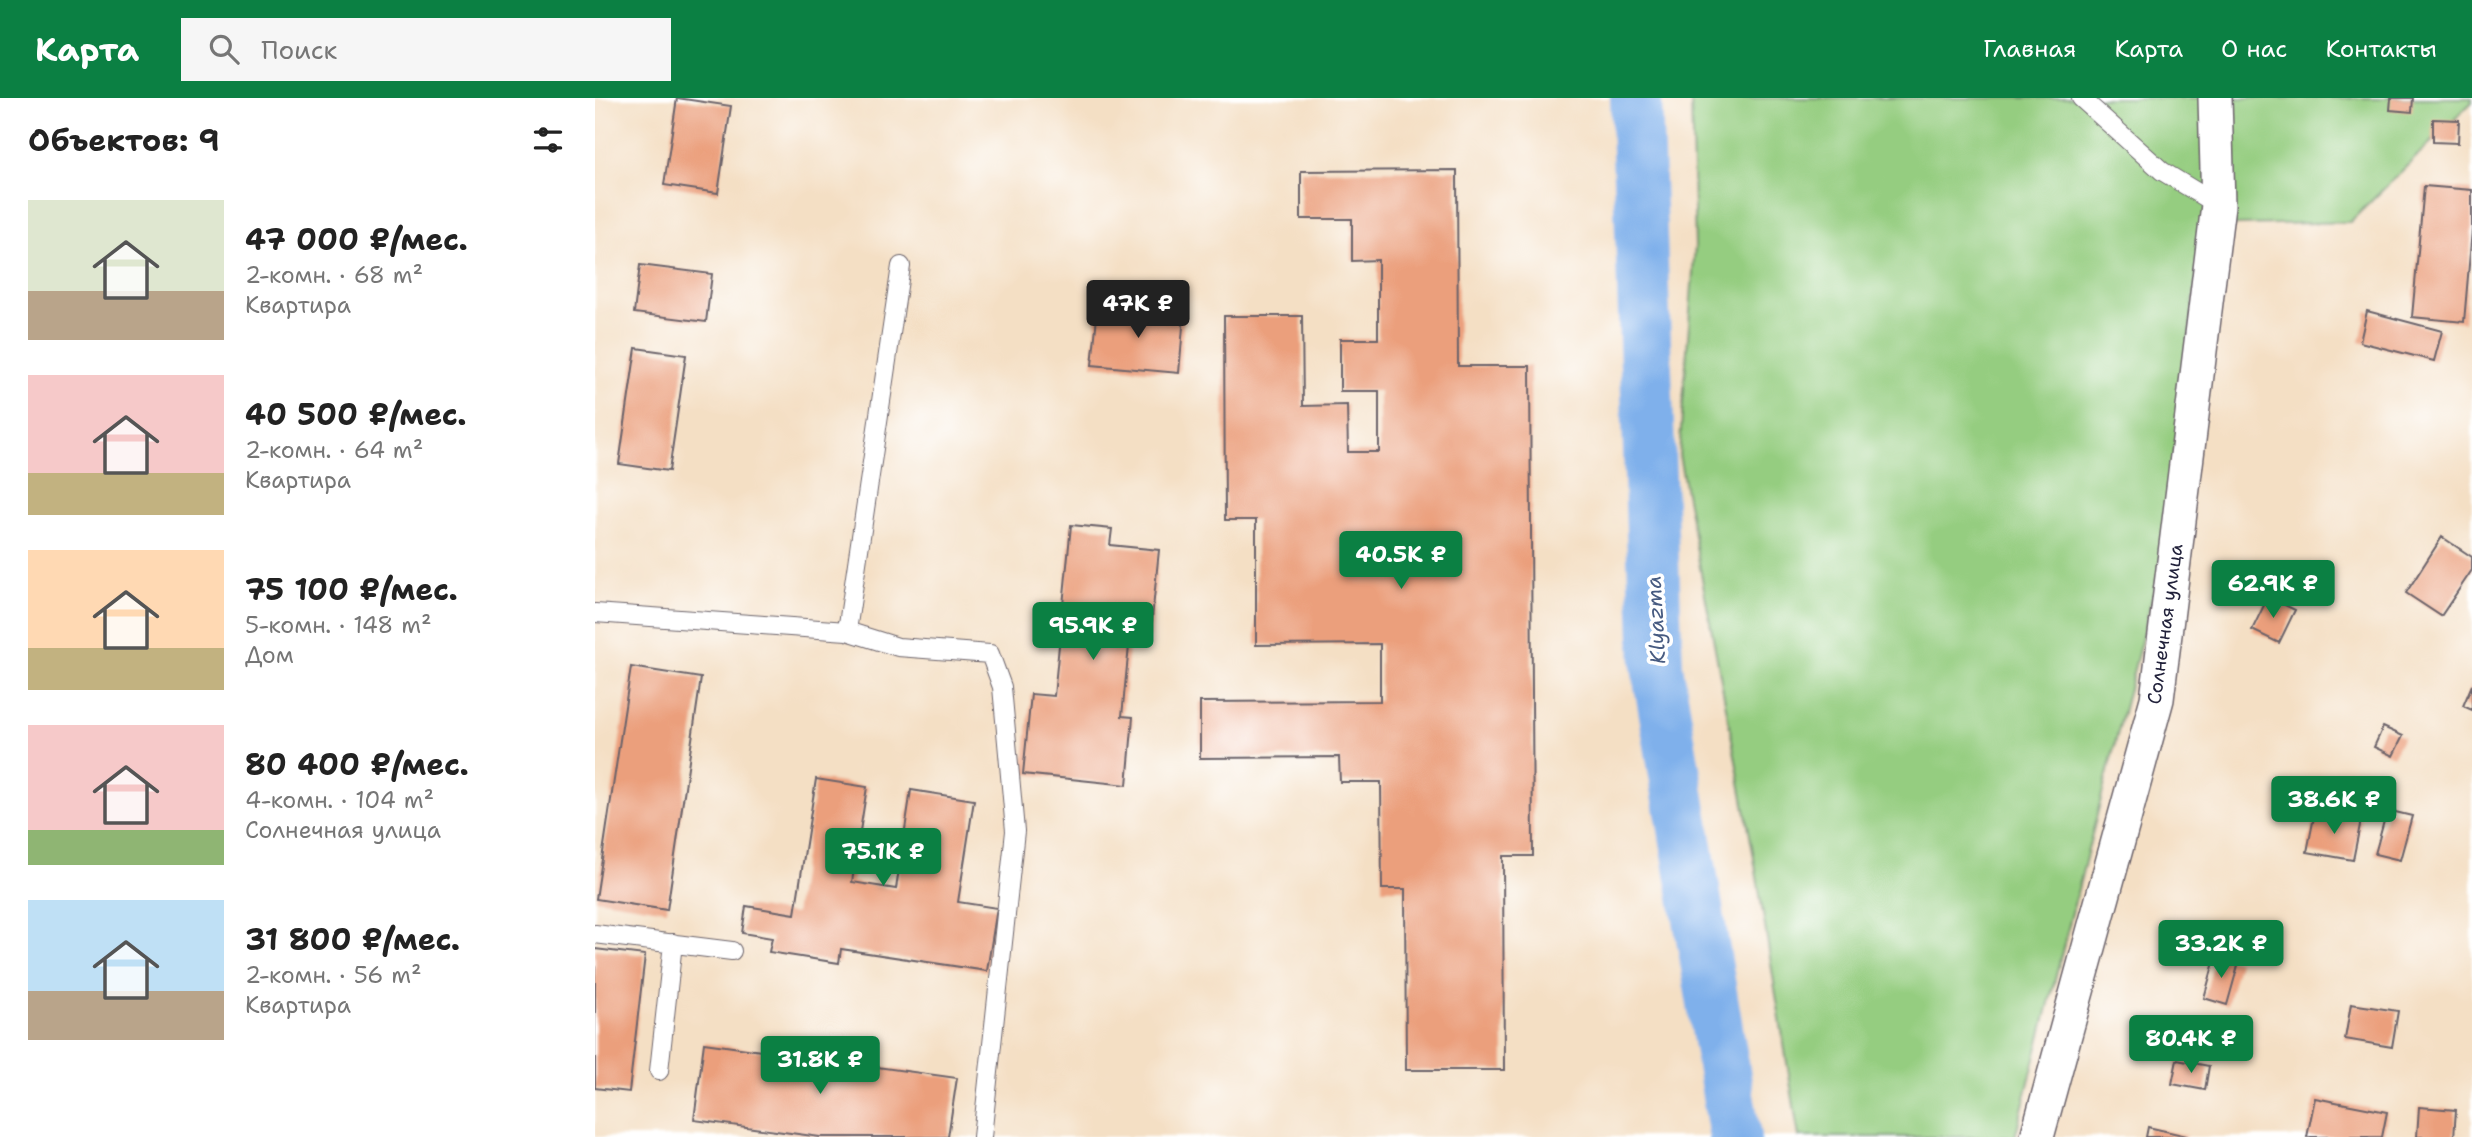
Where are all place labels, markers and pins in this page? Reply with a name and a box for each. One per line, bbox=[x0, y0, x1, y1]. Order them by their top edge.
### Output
pin: 47K ₽ bbox=[1089, 280, 1187, 340]
pin: 40.5K ₽ bbox=[1336, 532, 1466, 591]
pin: 62.9K ₽ bbox=[2208, 560, 2338, 620]
pin: 95.9K ₽ bbox=[1028, 602, 1158, 662]
pin: 38.6K ₽ bbox=[2269, 776, 2399, 836]
pin: 75.1K ₽ bbox=[818, 828, 948, 888]
pin: 33.2K ₽ bbox=[2156, 920, 2286, 980]
pin: 80.4K ₽ bbox=[2126, 1016, 2256, 1075]
pin: 31.8K ₽ bbox=[755, 1037, 885, 1096]

